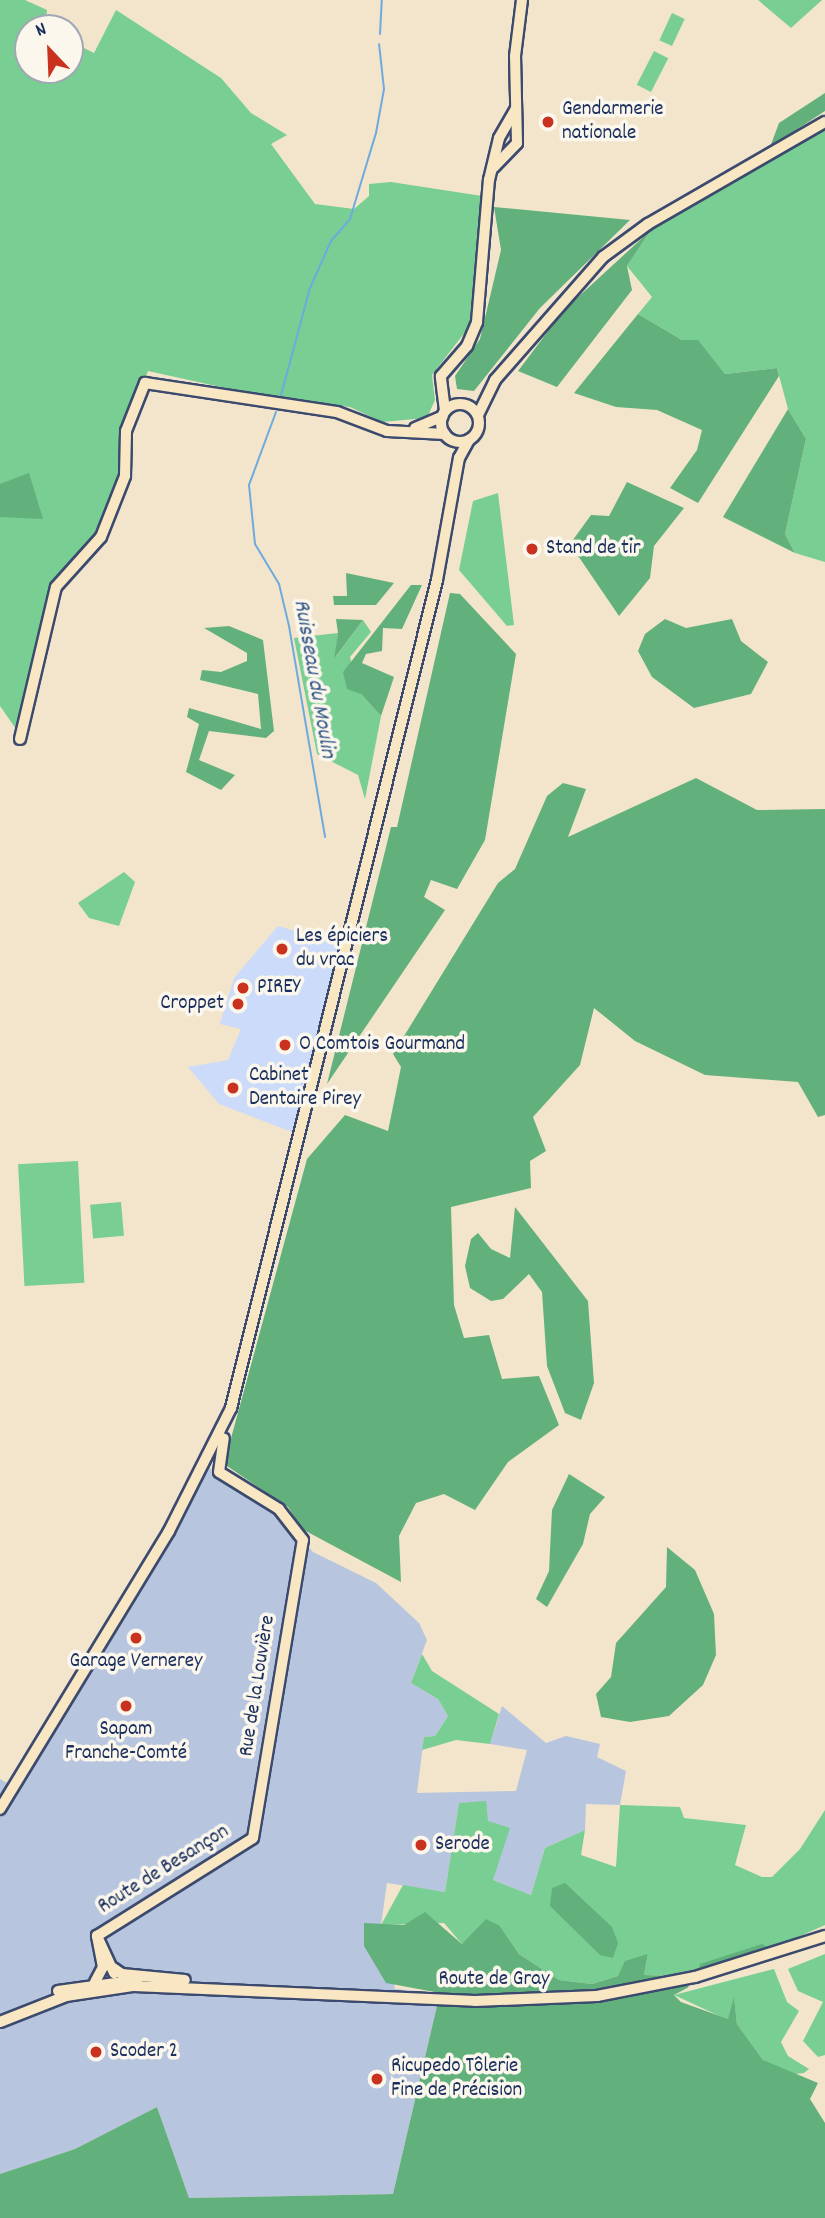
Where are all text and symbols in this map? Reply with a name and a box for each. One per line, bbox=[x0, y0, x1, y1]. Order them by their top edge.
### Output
north arrow bbox=[14, 14, 84, 84]
text: N bbox=[32, 17, 51, 45]
place label: Gendarmerie nationale bbox=[562, 97, 664, 147]
marker: Gendarmerie nationale bbox=[540, 114, 556, 130]
place label: Stand de tir bbox=[546, 536, 640, 562]
marker: Stand de tir bbox=[524, 541, 540, 557]
water label: Ruisseau du Moulin bbox=[285, 597, 341, 761]
place label: Les épiciers du vrac bbox=[296, 924, 388, 974]
marker: Les épiciers du vrac bbox=[274, 941, 290, 957]
place label: PIREY bbox=[257, 975, 300, 1001]
marker: PIREY bbox=[235, 980, 251, 996]
place label: Croppet bbox=[160, 991, 224, 1017]
marker: Croppet bbox=[230, 996, 246, 1012]
place label: O Comtois Gourmand bbox=[299, 1032, 465, 1058]
marker: O Comtois Gourmand bbox=[277, 1037, 293, 1053]
place label: Cabinet Dentaire Pirey bbox=[249, 1063, 361, 1113]
marker: Cabinet Dentaire Pirey bbox=[223, 1078, 243, 1098]
street label: Rue de la Louvière bbox=[234, 1614, 282, 1758]
marker: Garage Vernerey bbox=[128, 1630, 144, 1646]
place label: Garage Vernerey bbox=[70, 1649, 202, 1675]
marker: Sapam Franche-Comté bbox=[118, 1698, 134, 1714]
place label: Sapam Franche-Comté bbox=[65, 1717, 187, 1767]
street label: Route de Besançon bbox=[94, 1820, 234, 1920]
place label: Serode bbox=[435, 1832, 490, 1858]
marker: Serode bbox=[413, 1837, 429, 1853]
street label: Route de Gray bbox=[438, 1967, 550, 1993]
place label: Scoder 2 bbox=[110, 2039, 178, 2065]
marker: Scoder 2 bbox=[88, 2044, 104, 2060]
place label: Ricupedo Tôlerie Fine de Précision bbox=[391, 2054, 522, 2104]
marker: Ricupedo Tôlerie Fine de Précision bbox=[369, 2071, 385, 2087]

